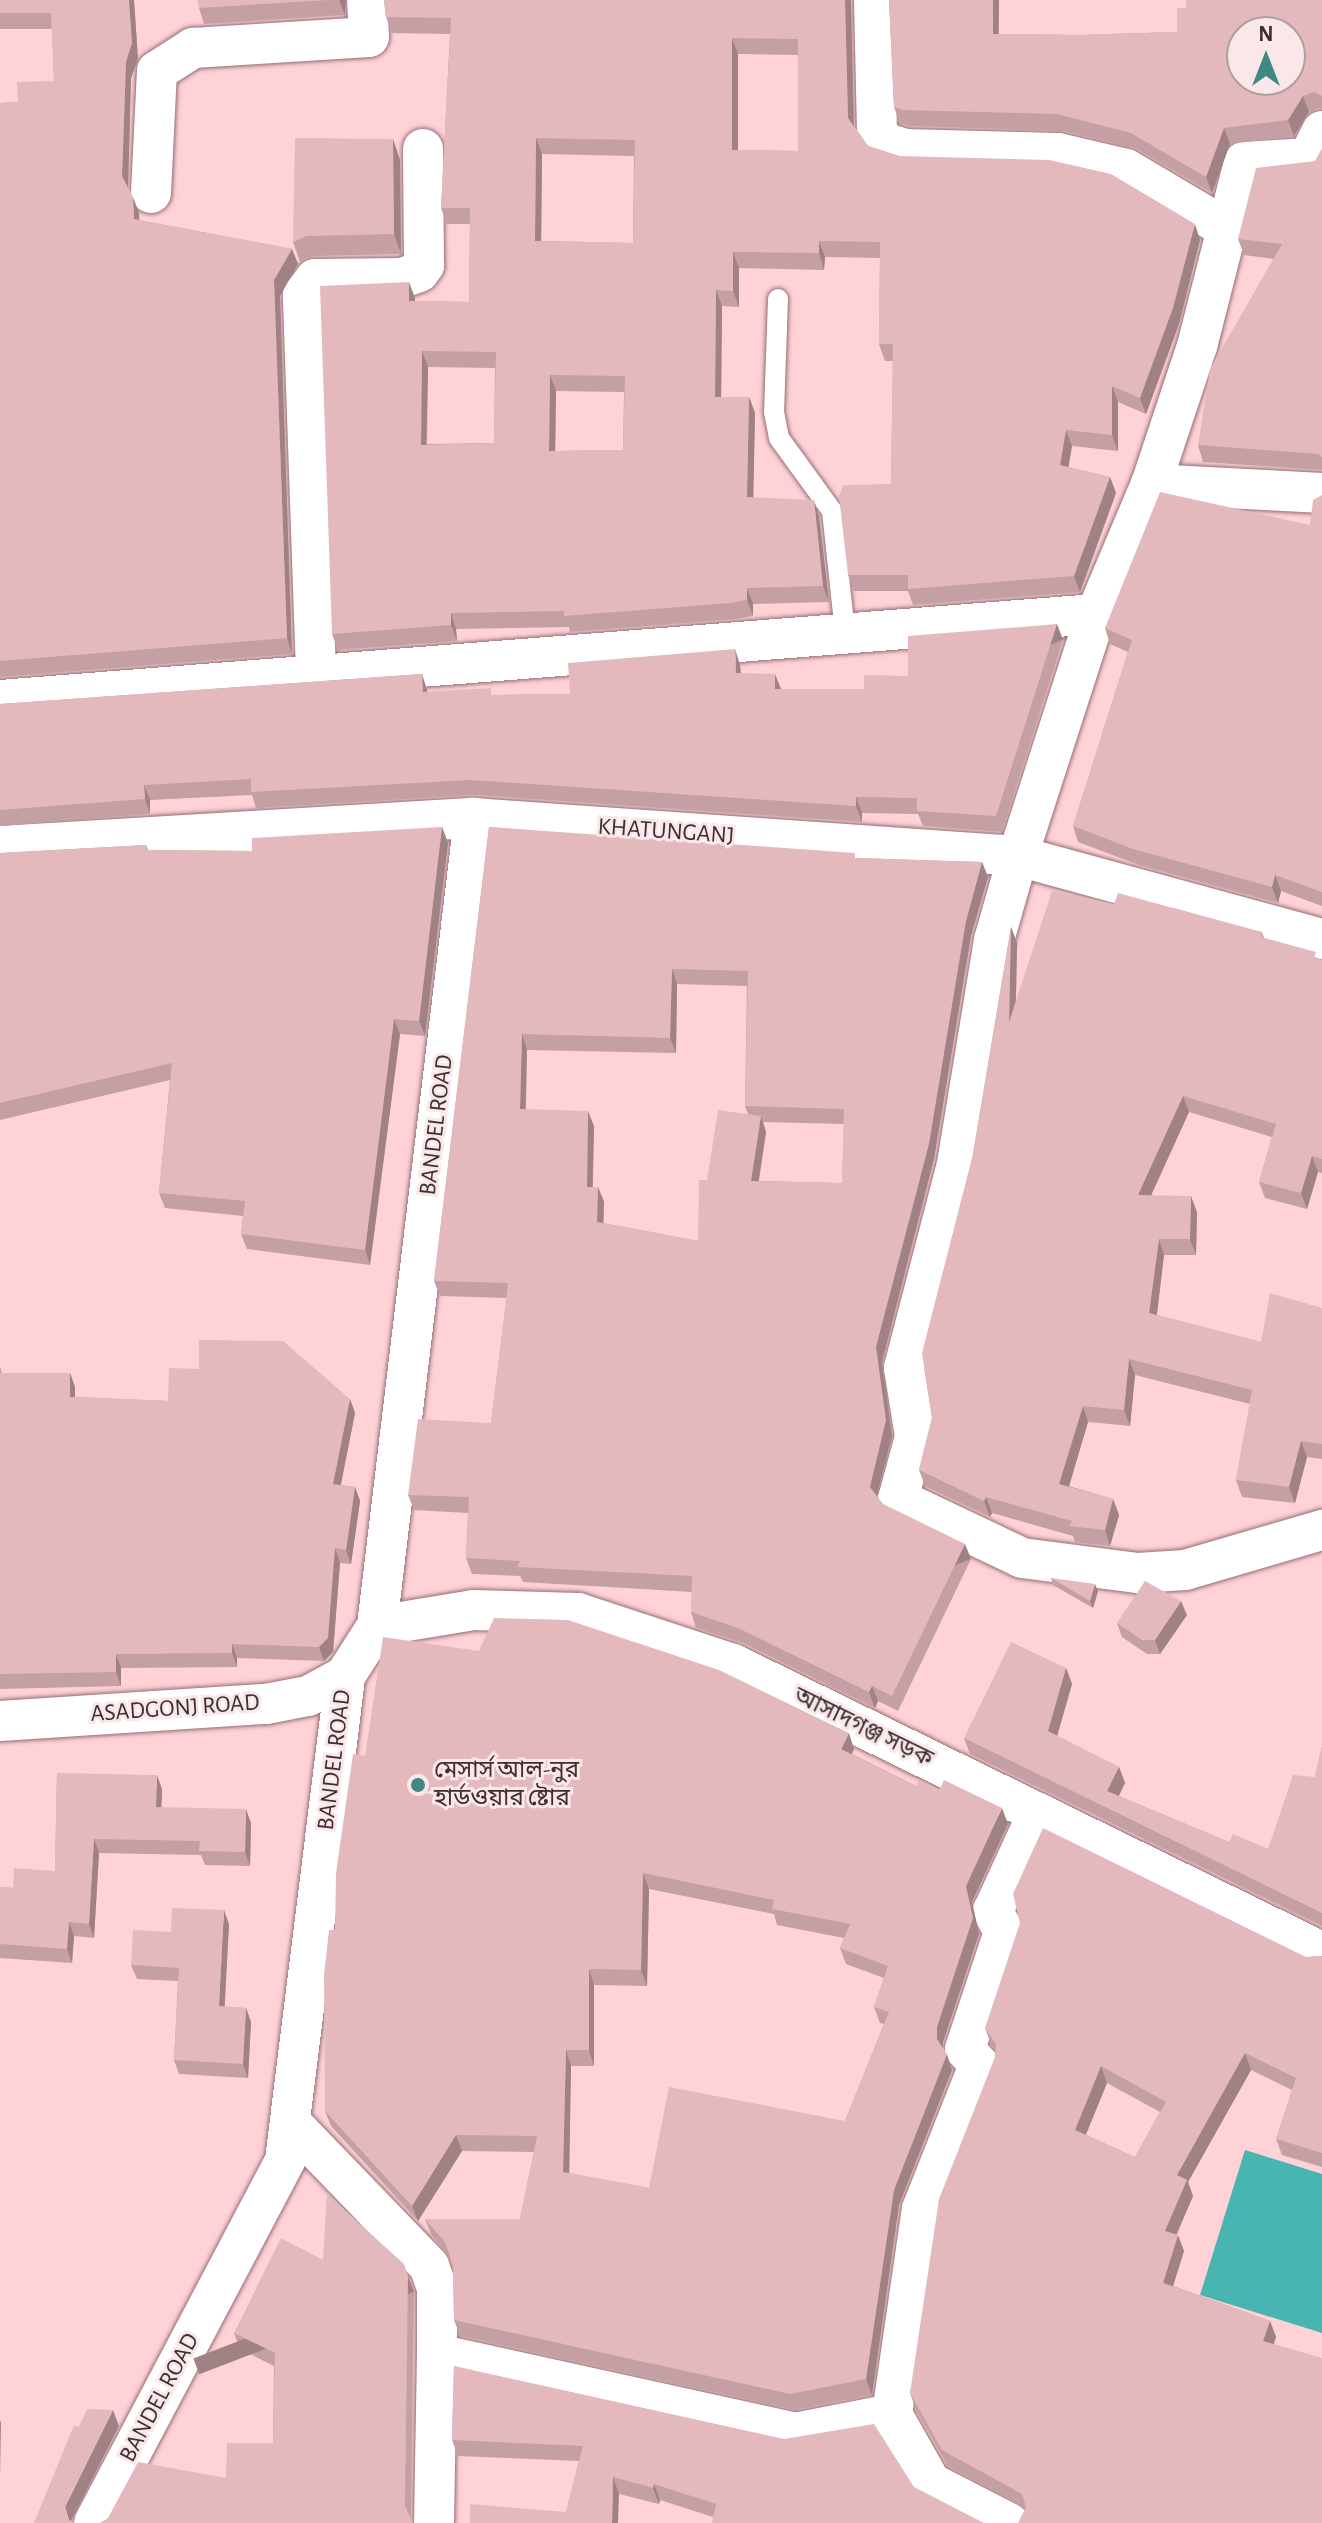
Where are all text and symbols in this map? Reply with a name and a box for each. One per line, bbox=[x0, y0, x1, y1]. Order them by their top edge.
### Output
north arrow bbox=[1226, 16, 1306, 96]
text: N bbox=[1258, 23, 1274, 45]
street label: KHATUNGANJ bbox=[597, 813, 735, 851]
street label: BANDEL ROAD bbox=[414, 1053, 460, 1197]
street label: আসাদগঞ্জ সড়ক bbox=[789, 1682, 937, 1774]
street label: BANDEL ROAD bbox=[312, 1688, 358, 1832]
street label: ASADGONJ ROAD bbox=[90, 1689, 260, 1729]
place label: মেসার্স আল-নুর হার্ডওয়ার ষ্টোর bbox=[434, 1757, 579, 1813]
marker: মেসার্স আল-নুর হার্ডওয়ার ষ্টোর bbox=[409, 1776, 427, 1794]
street label: BANDEL ROAD bbox=[114, 2329, 206, 2467]

